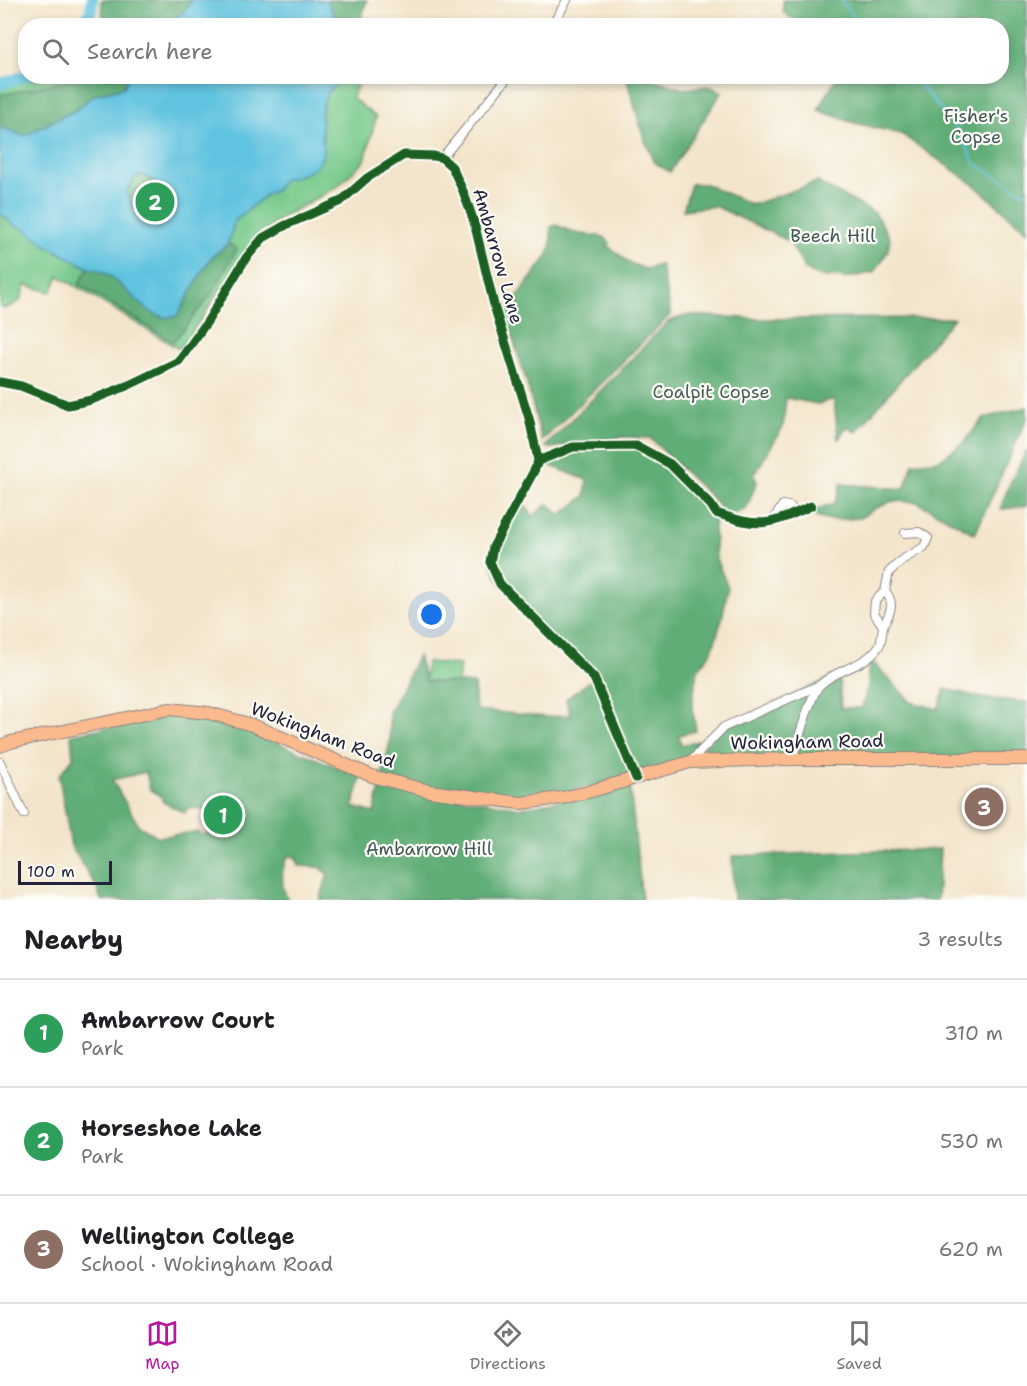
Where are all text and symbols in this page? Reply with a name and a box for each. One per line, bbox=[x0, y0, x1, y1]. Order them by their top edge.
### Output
search box bbox=[18, 18, 1009, 84]
icon: search bbox=[39, 35, 72, 68]
text: Search here bbox=[87, 37, 213, 66]
park label: Fisher's Copse bbox=[944, 104, 1008, 149]
pin: 2 bbox=[136, 180, 174, 224]
street label: Ambarrow Lane bbox=[467, 185, 529, 327]
park label: Beech Hill bbox=[790, 224, 876, 248]
park label: Coalpit Copse bbox=[652, 380, 770, 404]
your location bbox=[417, 600, 446, 629]
street label: Wokingham Road bbox=[247, 696, 399, 774]
street label: Wokingham Road bbox=[730, 729, 884, 755]
pin: 3 bbox=[964, 784, 1004, 830]
pin: 1 bbox=[204, 792, 242, 838]
park label: Ambarrow Hill bbox=[366, 837, 493, 861]
scale bar bbox=[18, 858, 112, 886]
text: 100 m bbox=[27, 861, 75, 882]
text: Nearby bbox=[24, 922, 123, 957]
text: 3 results bbox=[917, 926, 1003, 952]
text: Ambarrow Court bbox=[81, 1006, 275, 1035]
text: 1 bbox=[39, 1020, 48, 1046]
text: 310 m bbox=[944, 1020, 1003, 1046]
text: Park bbox=[81, 1035, 124, 1061]
text: Horseshoe Lake bbox=[81, 1114, 262, 1143]
text: 2 bbox=[37, 1128, 51, 1154]
text: 530 m bbox=[940, 1128, 1003, 1154]
text: Park bbox=[81, 1143, 124, 1169]
text: Wellington College bbox=[81, 1222, 295, 1251]
text: 3 bbox=[37, 1236, 51, 1262]
text: 620 m bbox=[939, 1236, 1003, 1262]
text: School · Wokingham Road bbox=[81, 1251, 333, 1277]
tab: Map bbox=[145, 1317, 179, 1374]
tab: Directions bbox=[470, 1317, 546, 1374]
tab: Saved bbox=[836, 1317, 882, 1374]

